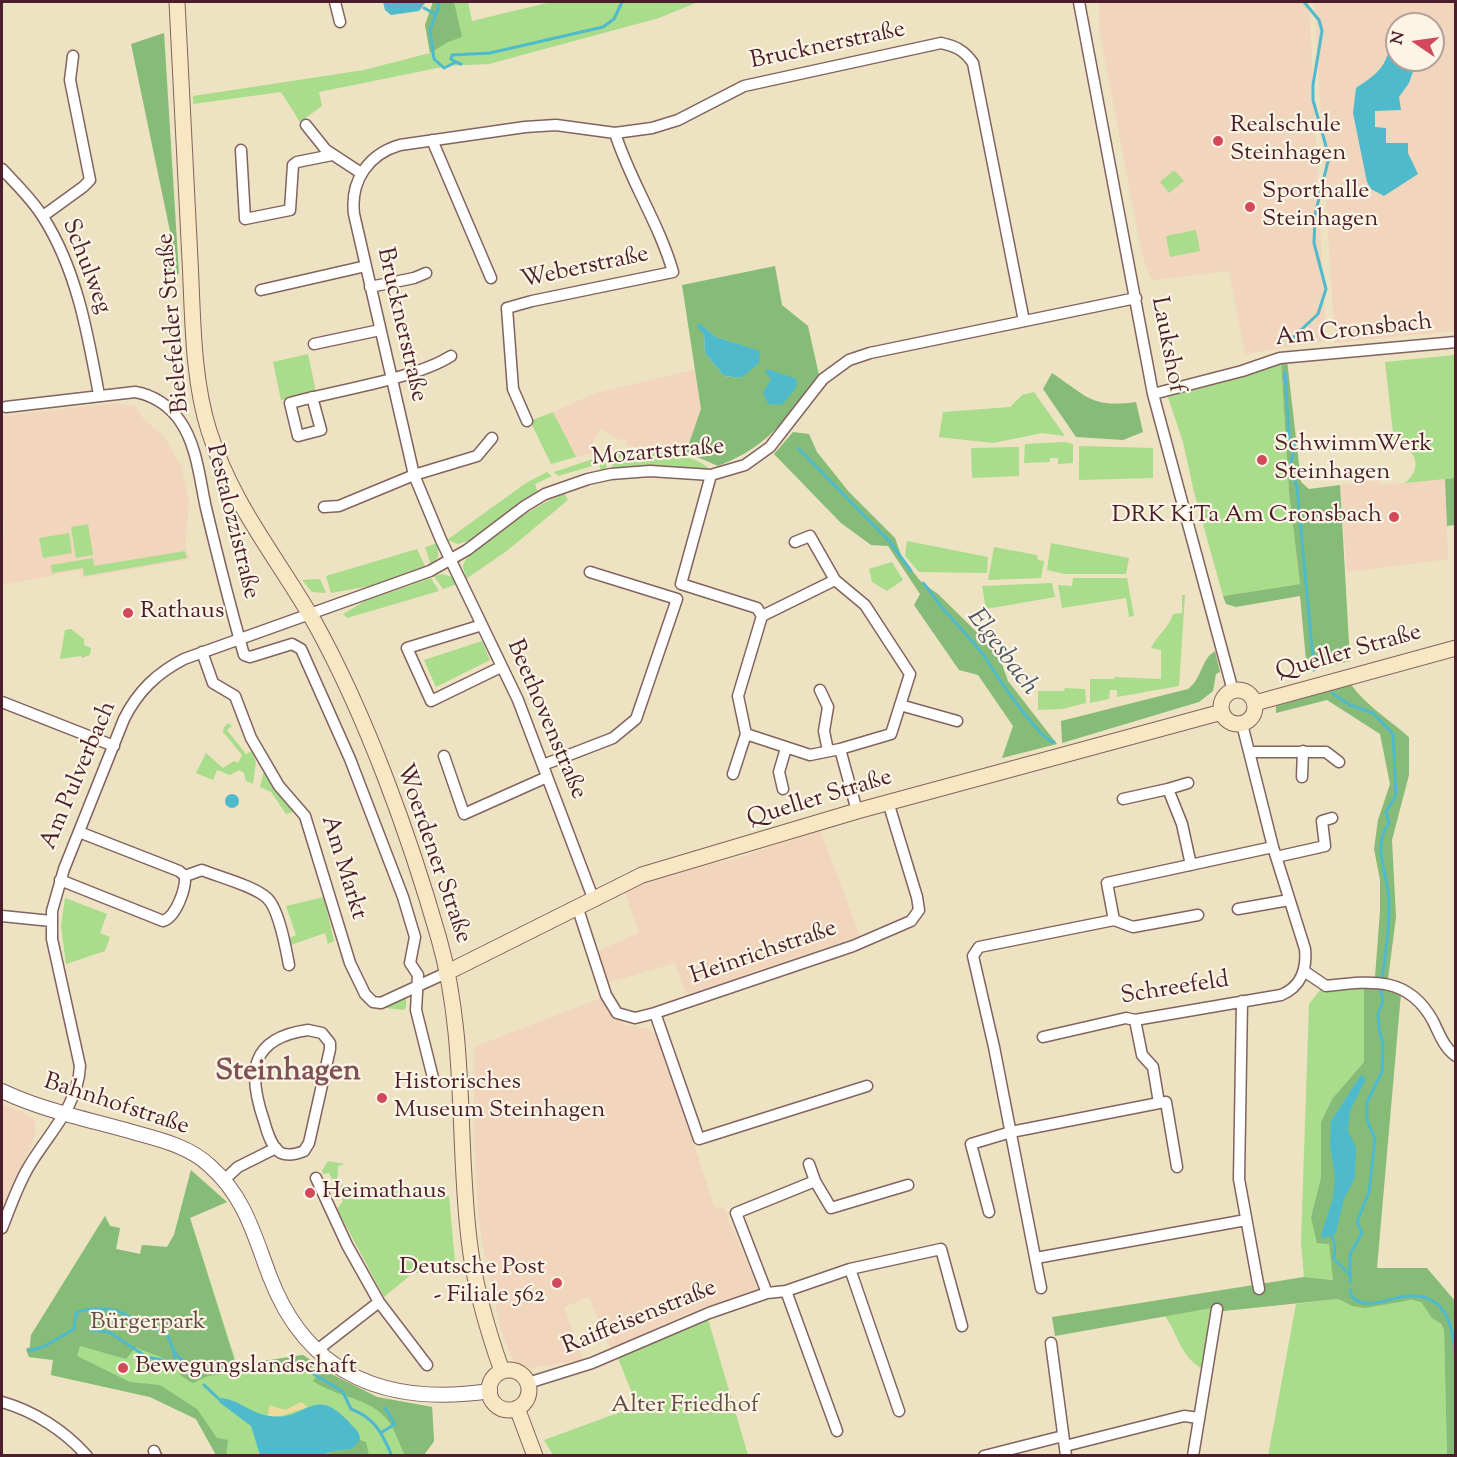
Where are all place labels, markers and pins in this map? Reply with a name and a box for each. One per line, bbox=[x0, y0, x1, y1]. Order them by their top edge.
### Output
place label: Realschule Steinhagen bbox=[1230, 113, 1346, 169]
marker: Realschule Steinhagen bbox=[1211, 134, 1225, 148]
place label: Sporthalle Steinhagen bbox=[1262, 179, 1378, 235]
marker: Sporthalle Steinhagen bbox=[1243, 200, 1257, 214]
place label: SchwimmWerk Steinhagen bbox=[1274, 432, 1432, 488]
marker: SchwimmWerk Steinhagen bbox=[1255, 453, 1269, 467]
place label: DRK KiTa Am Cronsbach bbox=[1112, 503, 1382, 531]
marker: DRK KiTa Am Cronsbach bbox=[1387, 510, 1401, 524]
place label: Rathaus bbox=[140, 599, 224, 627]
marker: Rathaus bbox=[121, 606, 135, 620]
place label: Historisches Museum Steinhagen bbox=[394, 1070, 605, 1126]
marker: Historisches Museum Steinhagen bbox=[375, 1091, 389, 1105]
place label: Heimathaus bbox=[322, 1179, 446, 1207]
marker: Heimathaus bbox=[303, 1186, 317, 1200]
place label: Deutsche Post - Filiale 562 bbox=[399, 1255, 545, 1311]
marker: Deutsche Post - Filiale 562 bbox=[550, 1276, 564, 1290]
place label: Bewegungslandschaft bbox=[135, 1354, 357, 1382]
marker: Bewegungslandschaft bbox=[116, 1361, 130, 1375]

